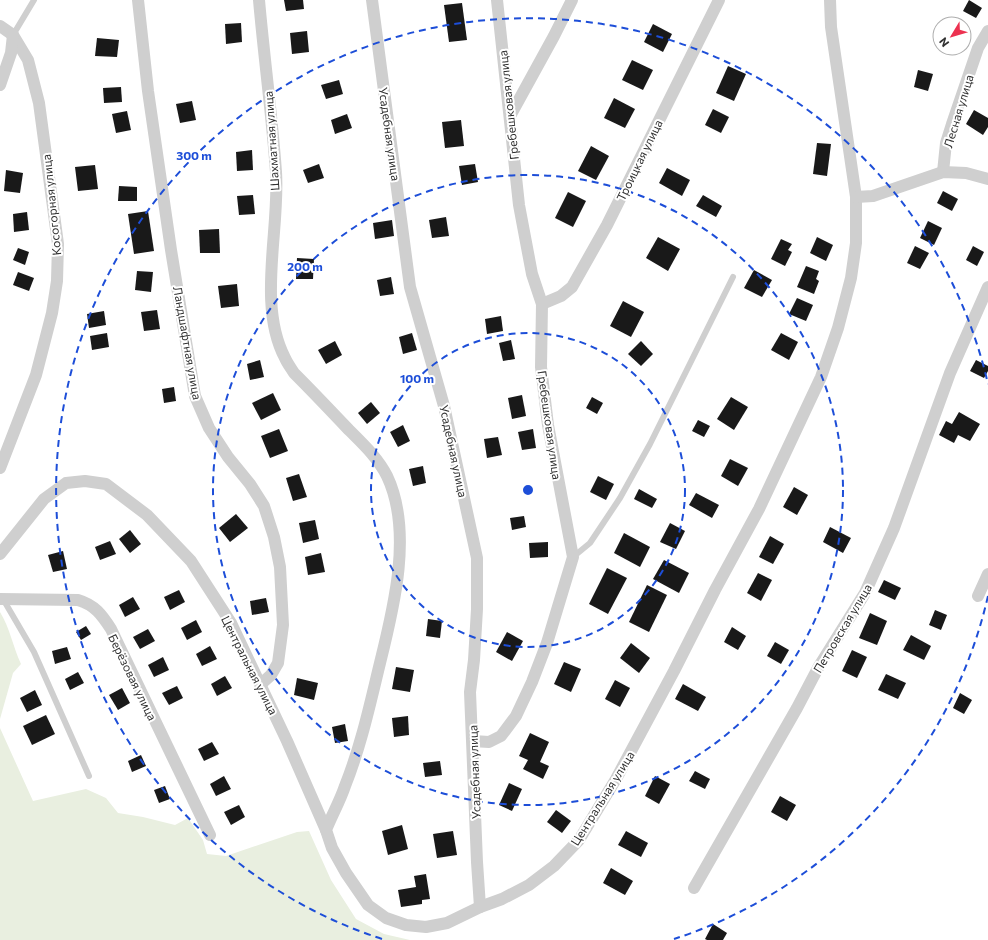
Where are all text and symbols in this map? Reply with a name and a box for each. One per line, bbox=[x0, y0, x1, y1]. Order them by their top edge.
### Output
north arrow bbox=[932, 16, 972, 56]
text: N bbox=[936, 35, 951, 50]
street label: Гребешковая улица bbox=[495, 50, 521, 160]
street label: Лесная улица bbox=[940, 73, 976, 149]
street label: Усадебная улица bbox=[377, 86, 403, 182]
street label: Шахматная улица bbox=[261, 91, 281, 191]
street label: Троицкая улица bbox=[613, 117, 665, 203]
text: 300 m bbox=[176, 148, 212, 162]
street label: Косогорная улица bbox=[39, 154, 63, 256]
text: 200 m bbox=[287, 259, 323, 273]
street label: Ландшафтная улица bbox=[171, 285, 205, 401]
street label: Гребешковая улица bbox=[535, 370, 565, 480]
text: 100 m bbox=[400, 371, 434, 385]
street label: Усадебная улица bbox=[437, 403, 471, 499]
centre of rings bbox=[521, 483, 535, 497]
street label: Петровская улица bbox=[810, 581, 874, 675]
street label: Центральная улица bbox=[219, 613, 281, 717]
street label: Берёзовая улица bbox=[106, 632, 160, 722]
street label: Усадебная улица bbox=[465, 725, 483, 819]
street label: Центральная улица bbox=[567, 748, 637, 848]

